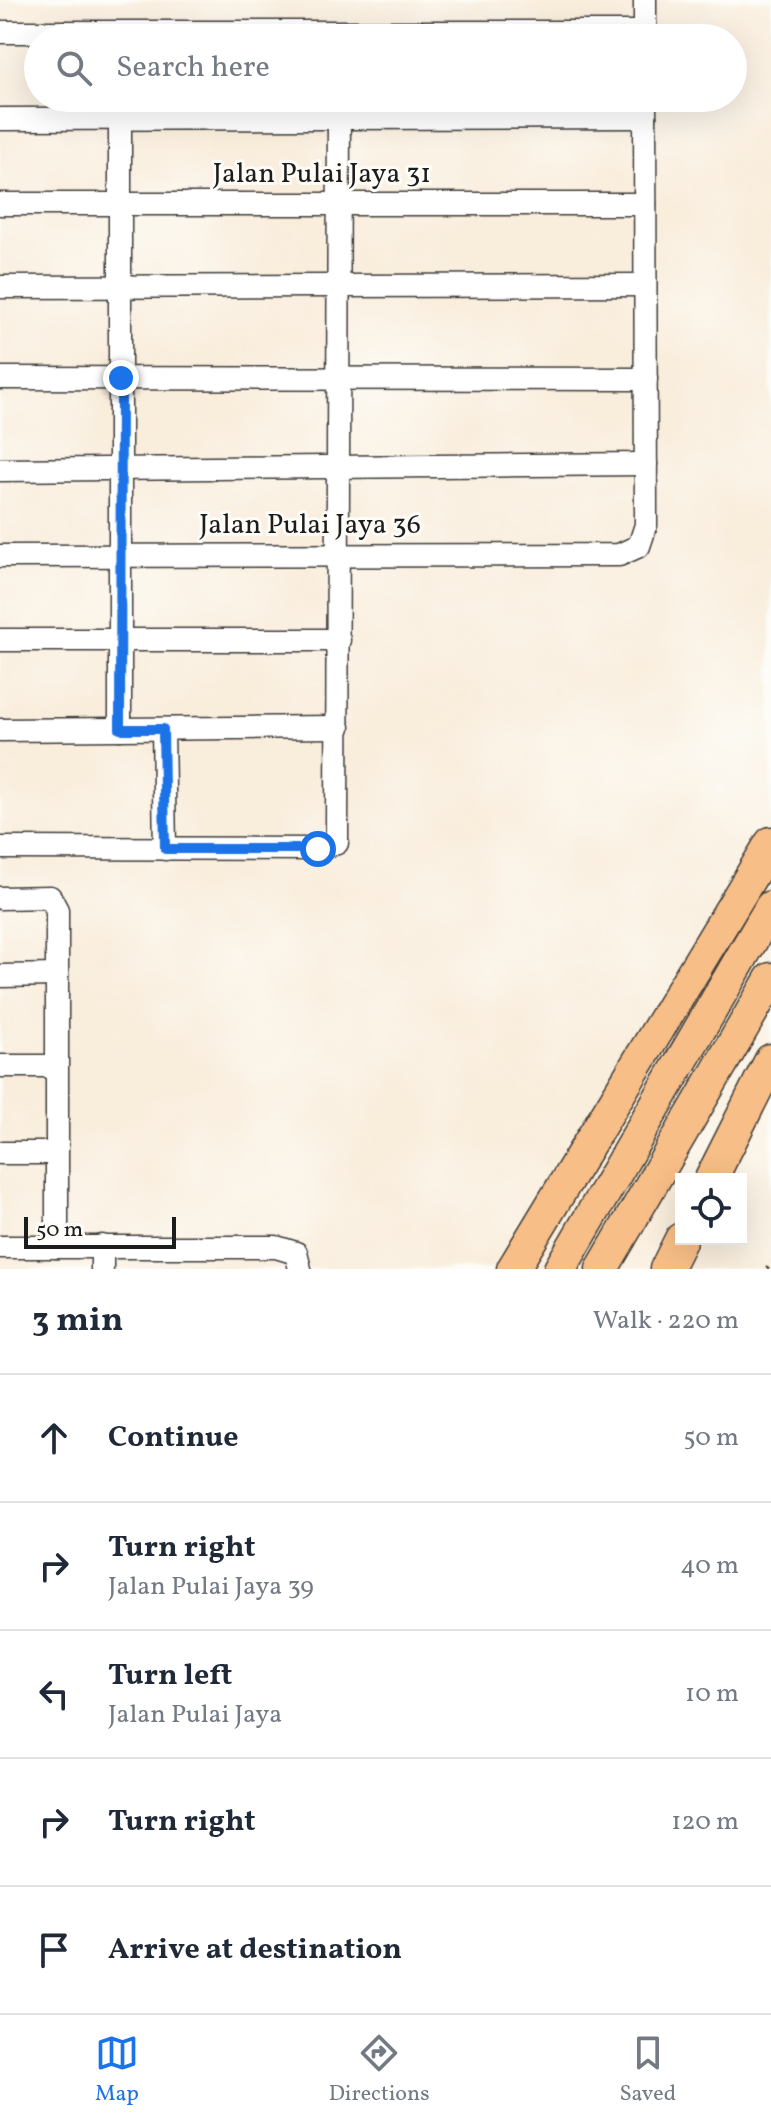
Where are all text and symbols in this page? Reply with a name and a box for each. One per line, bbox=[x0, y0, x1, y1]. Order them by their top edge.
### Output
search box bbox=[24, 24, 747, 112]
icon: search bbox=[52, 46, 96, 90]
text: Search here bbox=[116, 47, 270, 89]
street label: Jalan Pulai Jaya 31 bbox=[213, 155, 431, 194]
route end bbox=[103, 360, 139, 396]
street label: Jalan Pulai Jaya 36 bbox=[199, 506, 421, 545]
route start bbox=[300, 831, 336, 867]
map controls bbox=[675, 1173, 747, 1245]
button: locate bbox=[675, 1173, 747, 1245]
scale bar bbox=[24, 1213, 176, 1249]
text: 50 m bbox=[36, 1215, 83, 1246]
text: 3 min bbox=[32, 1298, 123, 1345]
text: Walk · 220 m bbox=[593, 1303, 739, 1339]
icon: ahead bbox=[32, 1416, 76, 1460]
text: Continue bbox=[108, 1417, 239, 1459]
text: 50 m bbox=[683, 1420, 739, 1456]
text: Turn right bbox=[108, 1527, 256, 1569]
icon: right bbox=[32, 1544, 76, 1588]
text: 40 m bbox=[680, 1548, 739, 1584]
text: Jalan Pulai Jaya 39 bbox=[108, 1569, 314, 1605]
text: Turn left bbox=[108, 1655, 232, 1697]
icon: left bbox=[32, 1672, 76, 1716]
text: 10 m bbox=[685, 1676, 739, 1712]
text: Jalan Pulai Jaya bbox=[108, 1697, 282, 1733]
icon: right bbox=[32, 1800, 76, 1844]
text: Turn right bbox=[108, 1801, 256, 1843]
text: 120 m bbox=[671, 1804, 739, 1840]
icon: arrive bbox=[32, 1928, 76, 1972]
text: Arrive at destination bbox=[108, 1929, 402, 1971]
tab: Map bbox=[95, 2031, 139, 2110]
tab: Directions bbox=[329, 2031, 430, 2110]
tab: Saved bbox=[619, 2031, 676, 2110]

